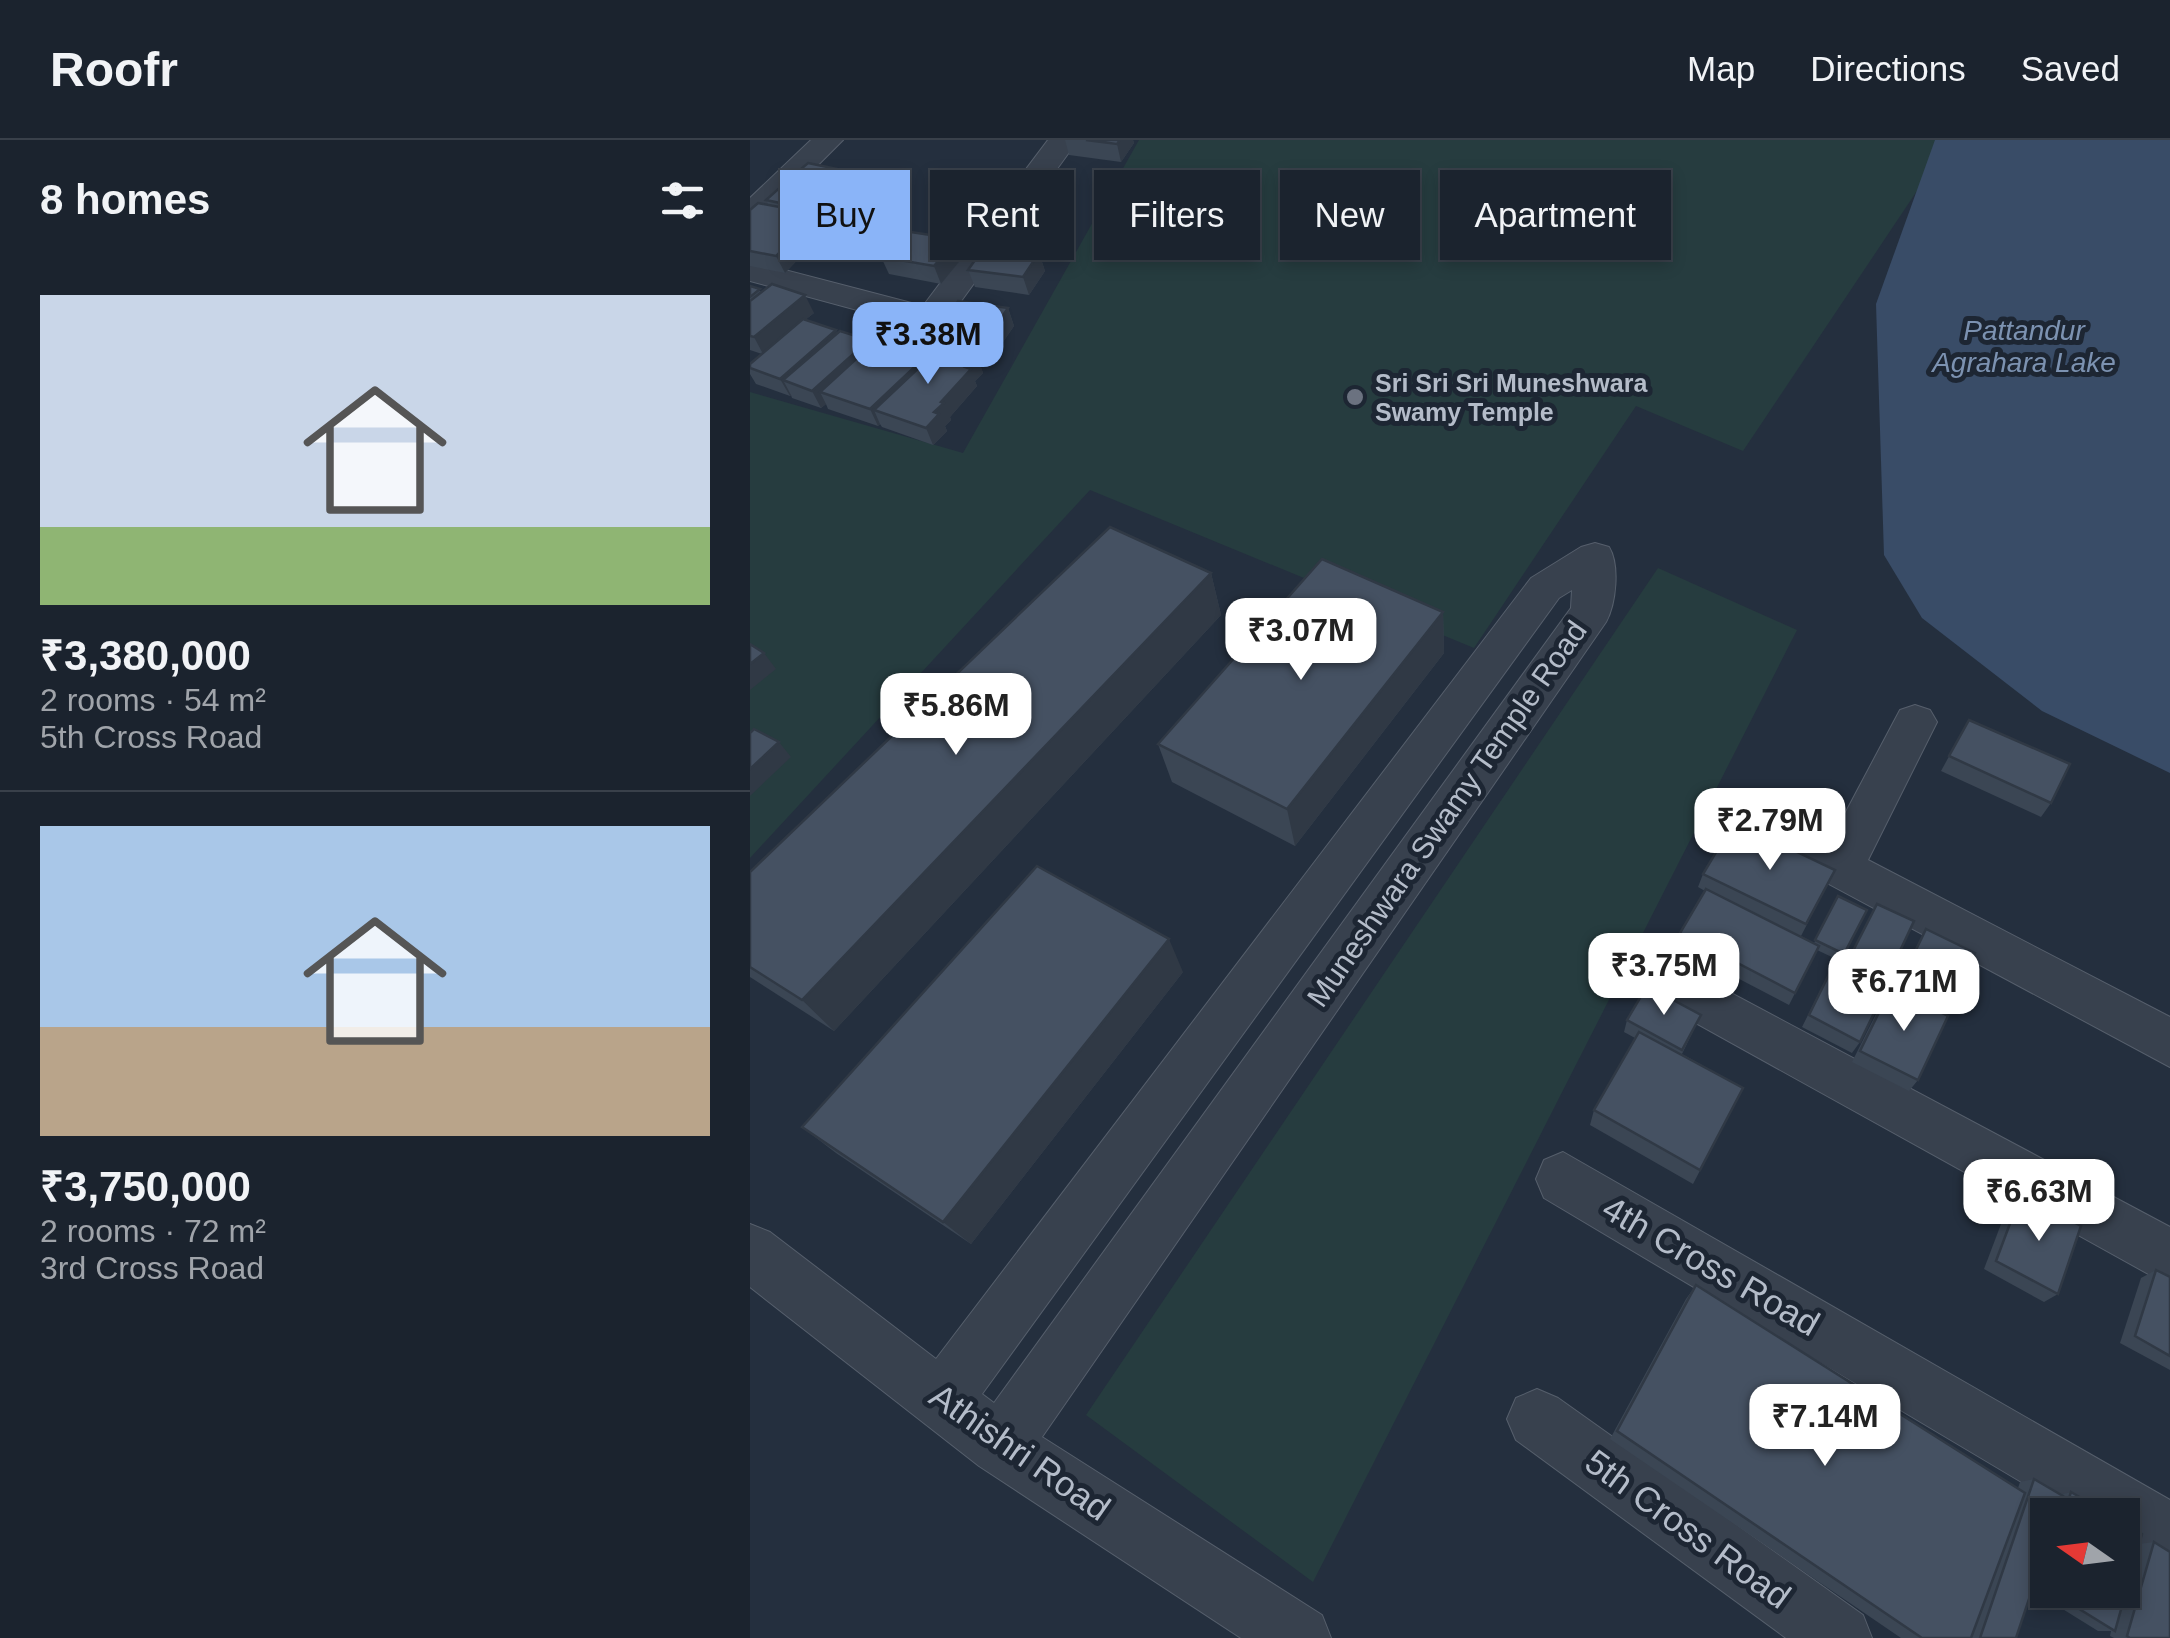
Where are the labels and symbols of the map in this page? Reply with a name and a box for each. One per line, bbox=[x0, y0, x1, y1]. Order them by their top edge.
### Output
pin: ₹3.38M bbox=[847, 302, 1009, 387]
water label: Pattandur Agrahara Lake bbox=[1930, 315, 2116, 378]
place label: Sri Sri Sri Muneshwara Swamy Temple bbox=[1375, 369, 1648, 426]
marker: Sri Sri Sri Muneshwara Swamy Temple bbox=[1344, 386, 1366, 408]
pin: ₹3.07M bbox=[1220, 598, 1382, 683]
street label: Muneshwara Swamy Temple Road bbox=[1300, 615, 1593, 1013]
pin: ₹5.86M bbox=[875, 673, 1037, 758]
pin: ₹2.79M bbox=[1689, 788, 1851, 873]
pin: ₹3.75M bbox=[1583, 933, 1745, 1018]
pin: ₹6.71M bbox=[1823, 949, 1985, 1034]
pin: ₹6.63M bbox=[1958, 1159, 2120, 1244]
street label: 4th Cross Road bbox=[1596, 1188, 1826, 1343]
street label: Athishri Road bbox=[923, 1375, 1118, 1528]
pin: ₹7.14M bbox=[1744, 1384, 1906, 1469]
street label: 5th Cross Road bbox=[1578, 1441, 1798, 1616]
north arrow bbox=[2030, 1498, 2140, 1608]

